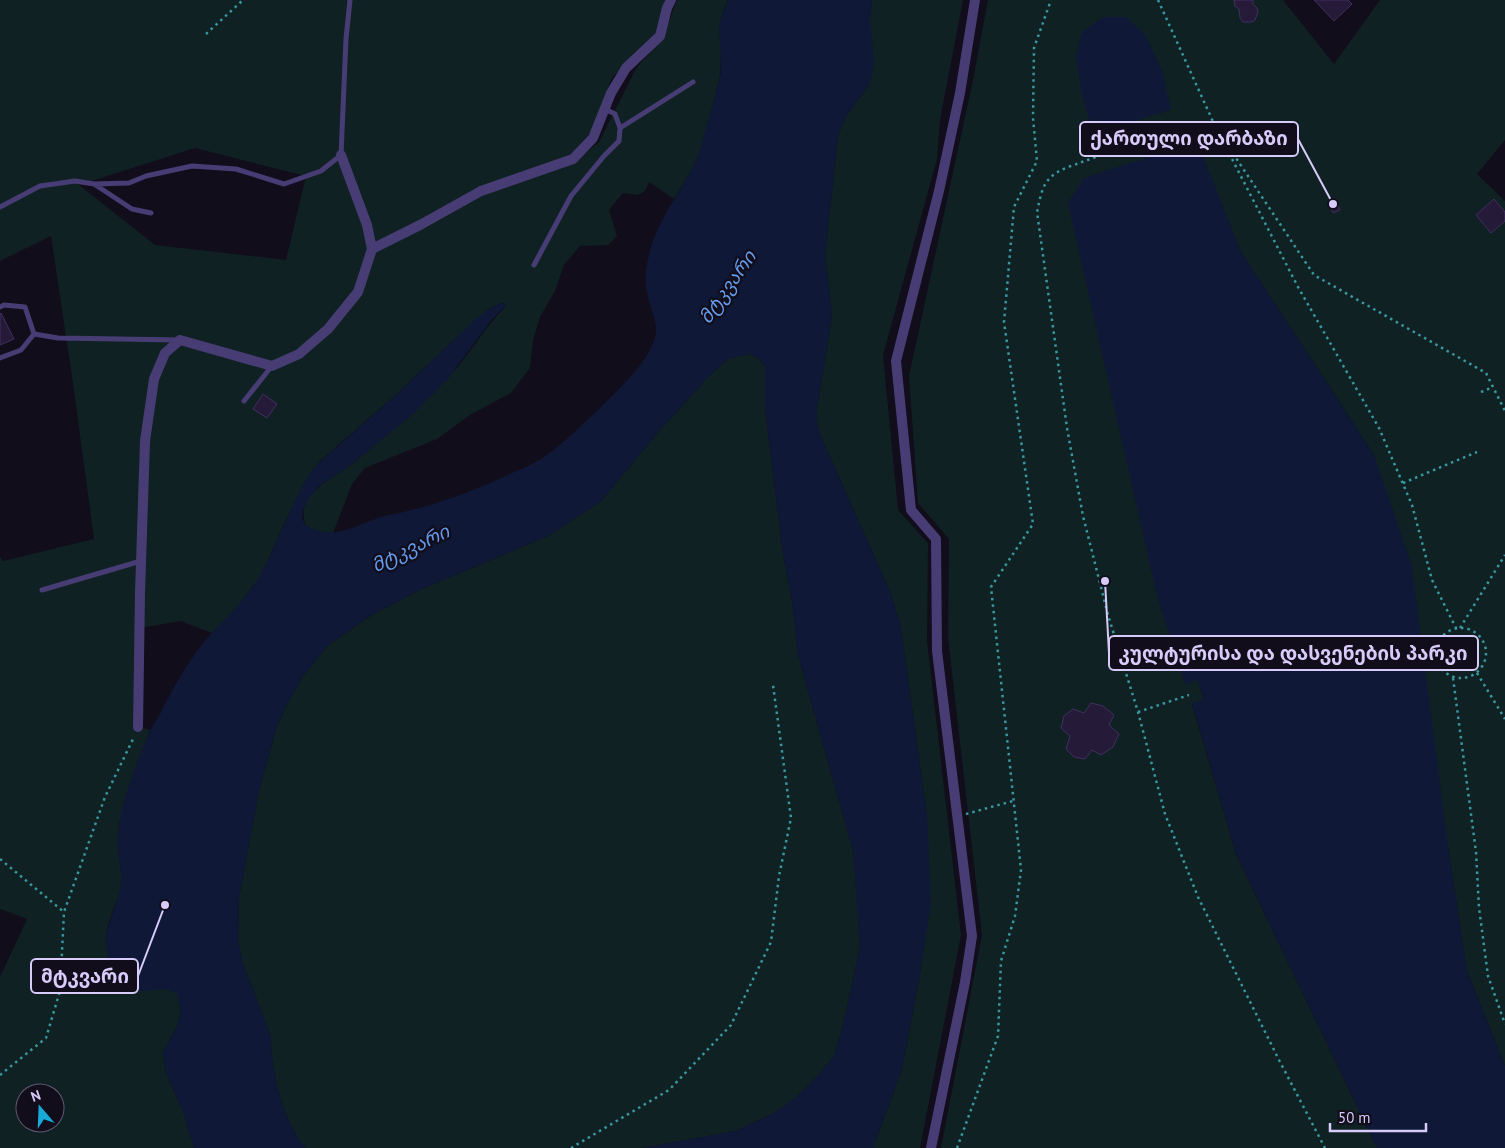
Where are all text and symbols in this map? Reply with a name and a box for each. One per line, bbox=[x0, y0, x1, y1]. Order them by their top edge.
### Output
callout: ქართული დარბაზი bbox=[1080, 122, 1298, 156]
text: ქართული დარბაზი bbox=[1090, 126, 1288, 151]
water label: მტკვარი bbox=[693, 245, 762, 328]
water label: მტკვარი bbox=[367, 518, 454, 577]
callout: კულტურისა და დასვენების პარკი bbox=[1109, 636, 1478, 670]
text: კულტურისა და დასვენების პარკი bbox=[1119, 641, 1468, 666]
callout: მტკვარი bbox=[31, 959, 138, 993]
text: მტკვარი bbox=[41, 964, 129, 988]
north arrow bbox=[15, 1083, 65, 1133]
text: N bbox=[28, 1086, 43, 1106]
scale bar bbox=[1330, 1100, 1426, 1132]
text: 50 m bbox=[1338, 1108, 1371, 1127]

